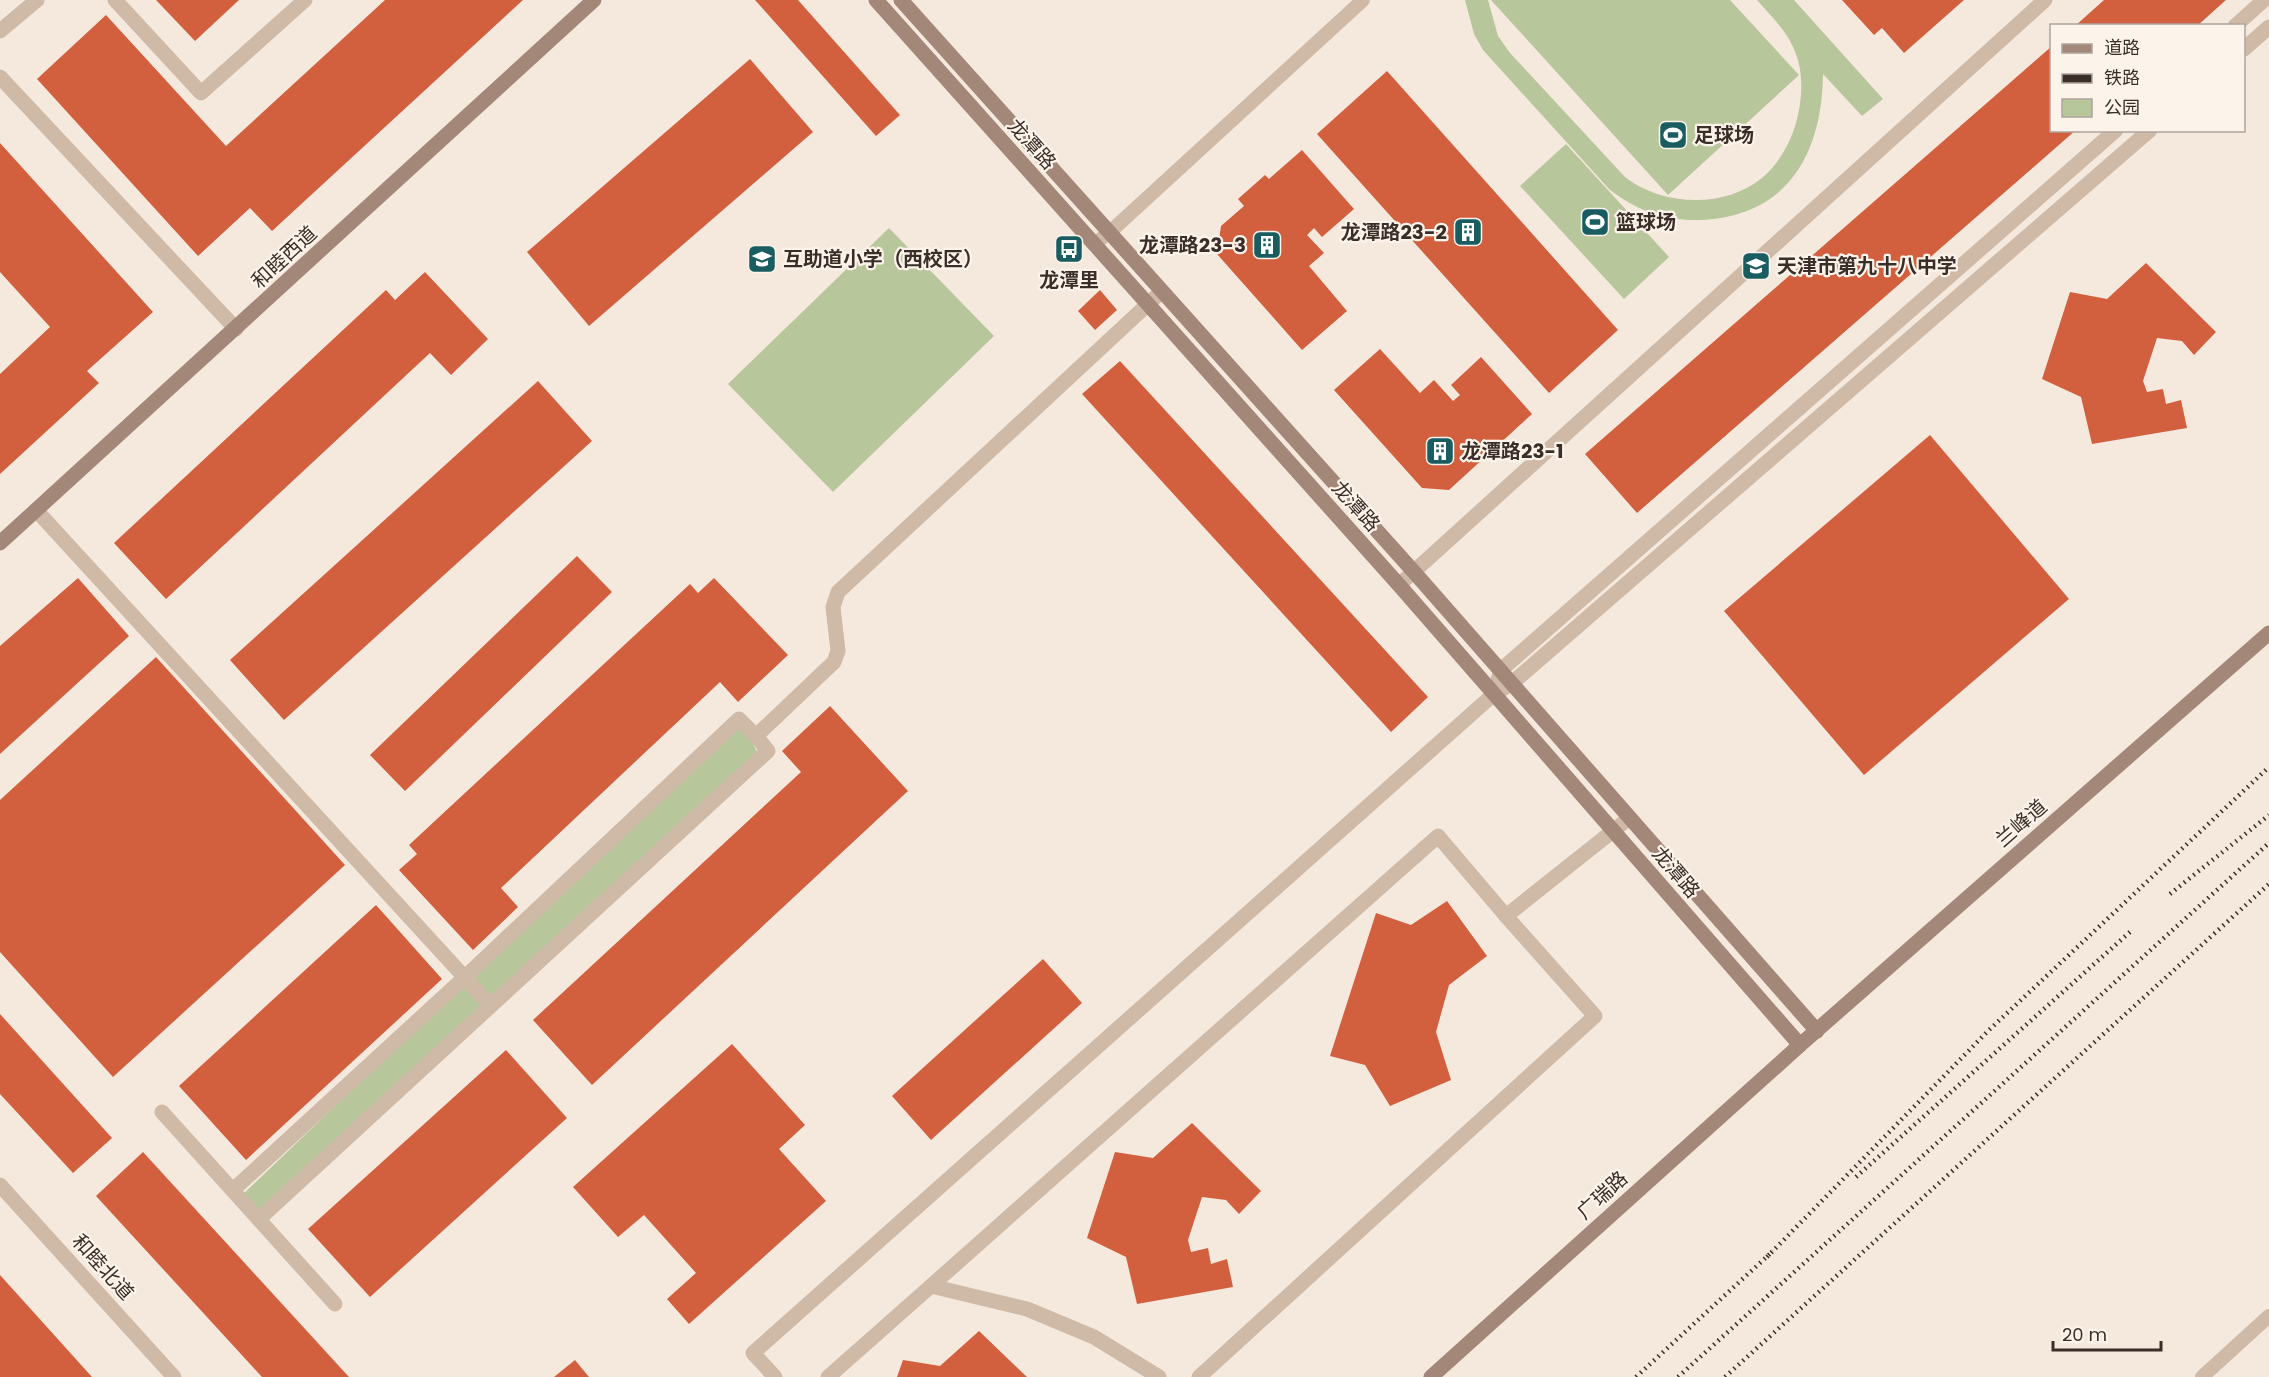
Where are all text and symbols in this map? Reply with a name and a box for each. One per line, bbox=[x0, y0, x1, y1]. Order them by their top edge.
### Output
legend bbox=[2050, 24, 2245, 132]
text: 道路 bbox=[2104, 35, 2140, 60]
text: 铁路 bbox=[2104, 65, 2140, 90]
text: 公园 bbox=[2104, 95, 2140, 120]
street label: 龙潭路 bbox=[1002, 112, 1062, 176]
sports icon: 足球场 bbox=[1657, 119, 1689, 151]
place label: 足球场 bbox=[1694, 121, 1754, 149]
sports icon: 篮球场 bbox=[1579, 206, 1611, 238]
place label: 篮球场 bbox=[1616, 208, 1676, 236]
building icon: 龙潭路23-2 bbox=[1452, 216, 1484, 248]
place label: 龙潭路23-2 bbox=[1340, 218, 1447, 246]
street label: 和睦西道 bbox=[245, 219, 323, 295]
building icon: 龙潭路23-3 bbox=[1251, 229, 1283, 261]
place label: 龙潭路23-3 bbox=[1139, 231, 1246, 259]
bus stop icon: 龙潭里 bbox=[1053, 233, 1085, 265]
school or university icon: 互助道小学（西校区） bbox=[746, 243, 778, 275]
place label: 互助道小学（西校区） bbox=[783, 245, 983, 273]
school or university icon: 天津市第九十八中学 bbox=[1740, 250, 1772, 282]
place label: 天津市第九十八中学 bbox=[1777, 252, 1957, 280]
place label: 龙潭里 bbox=[1039, 266, 1099, 294]
building icon: 龙潭路23-1 bbox=[1424, 435, 1456, 467]
place label: 龙潭路23-1 bbox=[1461, 437, 1564, 465]
street label: 龙潭路 bbox=[1326, 474, 1386, 538]
street label: 兰峰道 bbox=[1989, 793, 2053, 853]
street label: 龙潭路 bbox=[1646, 840, 1706, 904]
street label: 广瑞路 bbox=[1570, 1165, 1634, 1225]
street label: 和睦北道 bbox=[66, 1228, 140, 1306]
scale bar bbox=[2053, 1314, 2161, 1352]
text: 20 m bbox=[2062, 1322, 2107, 1347]

